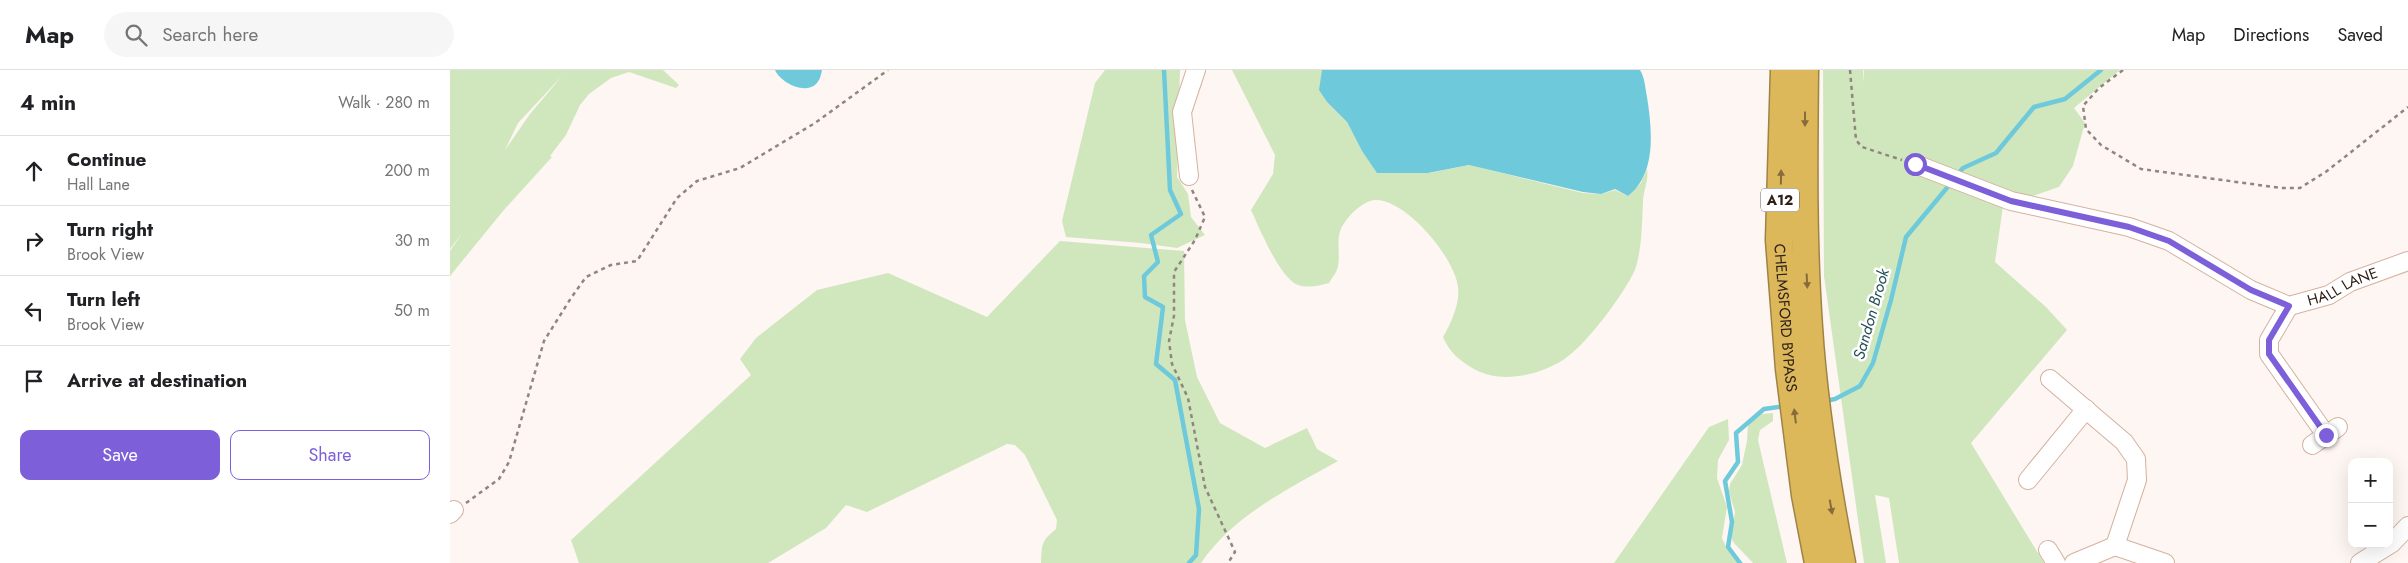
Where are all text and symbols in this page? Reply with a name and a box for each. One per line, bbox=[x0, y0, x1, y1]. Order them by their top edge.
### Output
search box bbox=[104, 12, 454, 57]
text: Map bbox=[25, 17, 74, 52]
icon: search bbox=[122, 21, 150, 49]
text: Search here bbox=[162, 21, 258, 48]
text: Map bbox=[2172, 22, 2205, 48]
text: Directions bbox=[2233, 22, 2309, 48]
text: Saved bbox=[2337, 22, 2383, 48]
text: 4 min bbox=[20, 88, 76, 118]
text: Walk · 280 m bbox=[338, 91, 430, 114]
one-way arrow bbox=[1801, 111, 1809, 127]
text: Continue bbox=[67, 146, 146, 173]
route start bbox=[1904, 153, 1927, 176]
icon: ahead bbox=[20, 157, 48, 185]
text: 200 m bbox=[384, 159, 430, 182]
one-way arrow bbox=[1777, 168, 1785, 184]
text: Hall Lane bbox=[67, 173, 130, 196]
road number: A12 bbox=[1761, 188, 1799, 212]
text: Turn right bbox=[67, 216, 153, 243]
icon: right bbox=[20, 227, 48, 255]
text: 30 m bbox=[394, 229, 430, 252]
text: Brook View bbox=[67, 243, 144, 266]
street label: CHELMSFORD BYPASS bbox=[1768, 243, 1803, 393]
street label: HALL LANE bbox=[2305, 262, 2381, 311]
water label: Sandon Brook bbox=[1847, 265, 1895, 362]
one-way arrow bbox=[1803, 273, 1811, 289]
text: Turn left bbox=[67, 286, 140, 313]
icon: left bbox=[20, 297, 48, 325]
text: 50 m bbox=[394, 299, 430, 322]
text: Brook View bbox=[67, 313, 144, 336]
icon: arrive bbox=[20, 367, 48, 395]
text: Arrive at destination bbox=[67, 367, 247, 394]
one-way arrow bbox=[1791, 407, 1799, 423]
route end bbox=[2315, 424, 2338, 447]
button: Save bbox=[20, 430, 220, 480]
button: Share bbox=[230, 430, 430, 480]
map controls bbox=[2348, 458, 2393, 548]
button: + bbox=[2348, 458, 2393, 503]
one-way arrow bbox=[1828, 500, 1836, 516]
button: − bbox=[2348, 503, 2393, 548]

